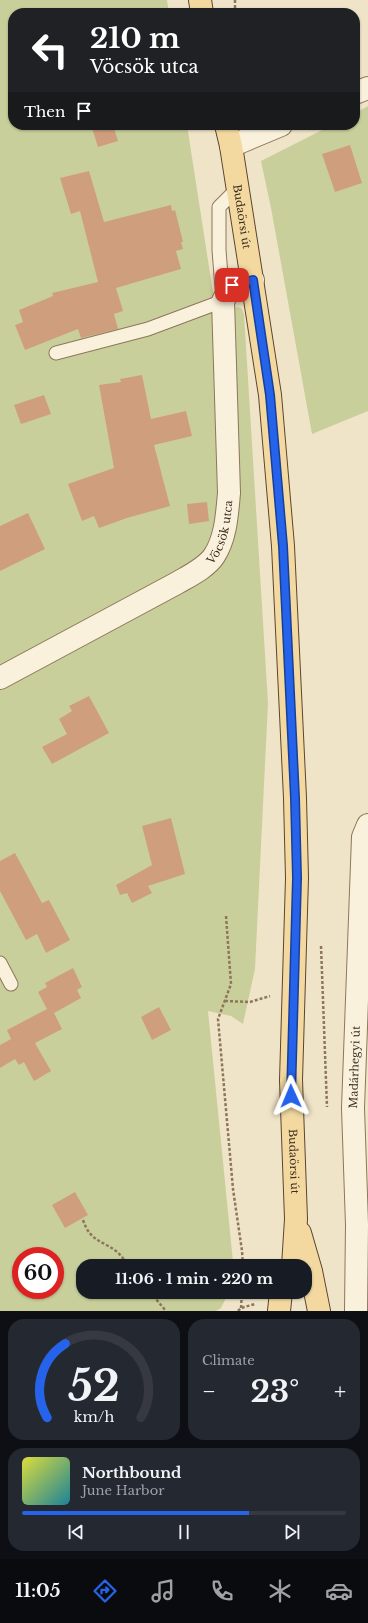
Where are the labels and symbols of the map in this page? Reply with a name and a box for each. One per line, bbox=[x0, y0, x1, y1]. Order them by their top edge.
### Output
street label: Budaörsi út bbox=[230, 183, 254, 251]
pin bbox=[215, 268, 249, 302]
street label: Vöcsök utca bbox=[203, 499, 235, 568]
street label: Madárhegyi út bbox=[346, 1025, 363, 1109]
position arrow bbox=[270, 1075, 312, 1117]
street label: Budaörsi út bbox=[286, 1129, 302, 1195]
speed limit sign: 60 bbox=[12, 1247, 64, 1299]

